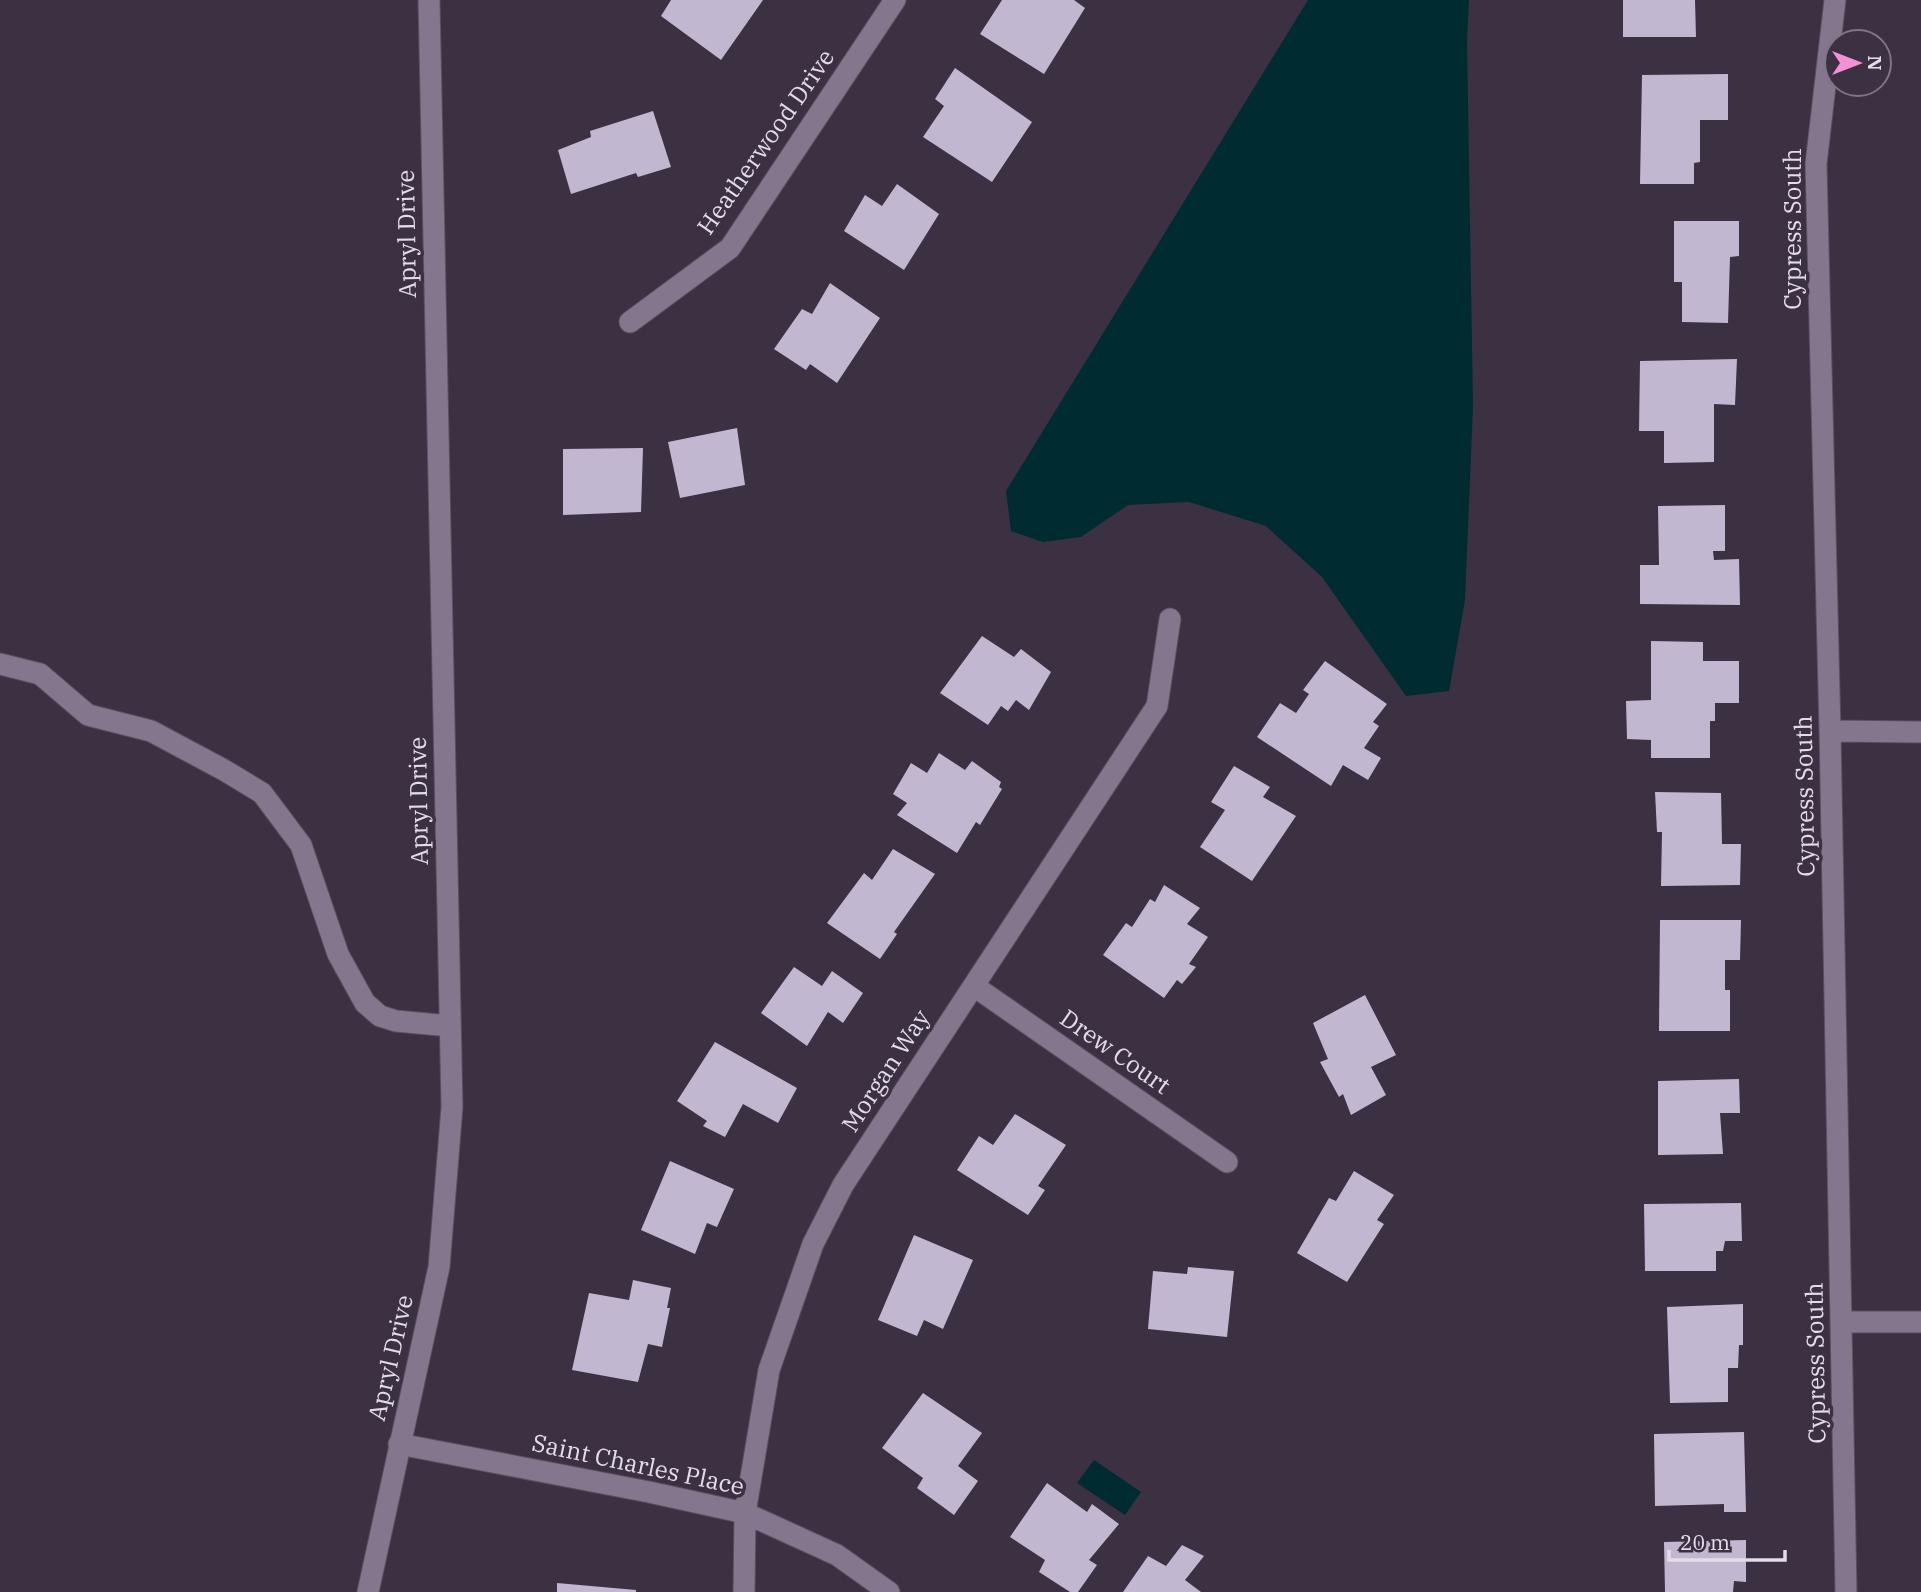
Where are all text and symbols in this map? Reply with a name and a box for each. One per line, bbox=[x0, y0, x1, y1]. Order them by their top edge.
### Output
north arrow bbox=[1823, 28, 1893, 98]
street label: Heatherwood Drive bbox=[689, 42, 841, 240]
text: N bbox=[1863, 55, 1887, 71]
street label: Cypress South bbox=[1776, 148, 1808, 310]
street label: Apryl Drive bbox=[389, 170, 423, 299]
street label: Cypress South bbox=[1787, 715, 1821, 877]
street label: Apryl Drive bbox=[401, 737, 435, 866]
street label: Drew Court bbox=[1054, 1001, 1177, 1101]
street label: Morgan Way bbox=[834, 1003, 937, 1138]
street label: Cypress South bbox=[1798, 1282, 1832, 1444]
street label: Apryl Drive bbox=[360, 1292, 420, 1424]
street label: Saint Charles Place bbox=[529, 1426, 747, 1502]
scale bar bbox=[1669, 1518, 1784, 1562]
text: 20 m bbox=[1680, 1528, 1730, 1556]

